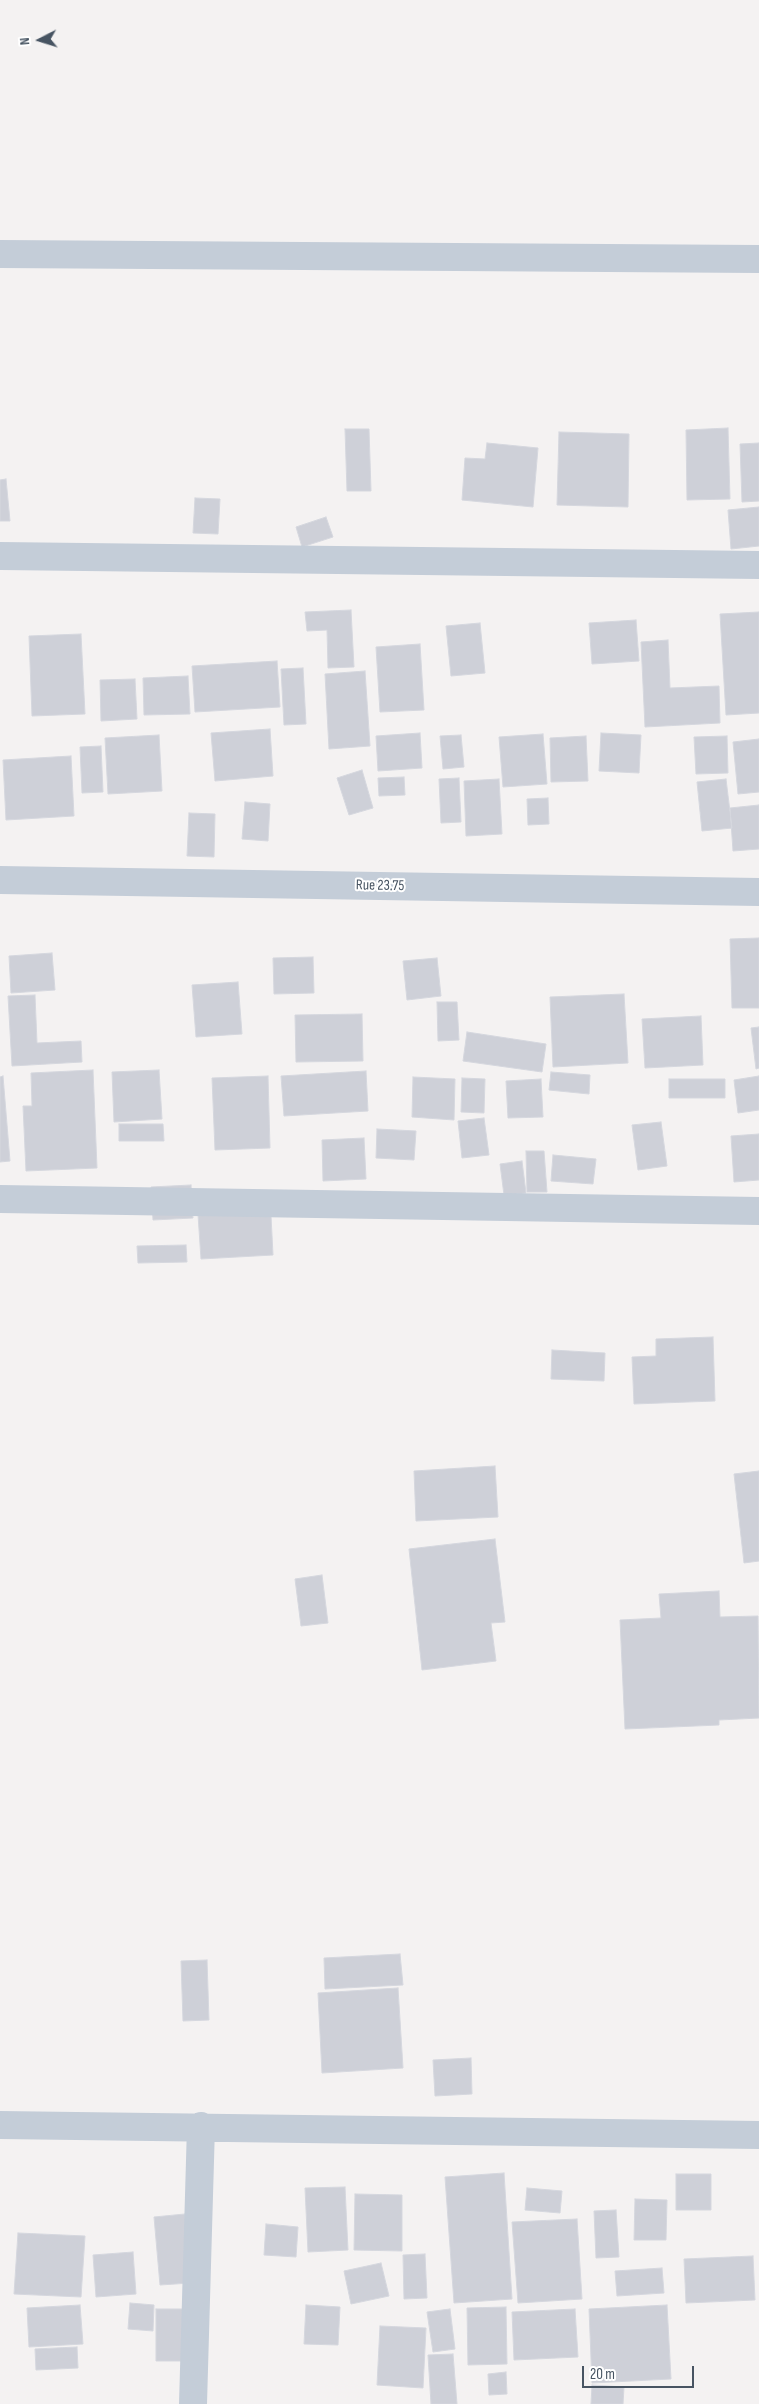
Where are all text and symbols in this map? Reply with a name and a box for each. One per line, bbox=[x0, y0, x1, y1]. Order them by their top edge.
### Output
north arrow bbox=[15, 15, 65, 65]
text: N bbox=[16, 37, 33, 46]
street label: Rue 23.75 bbox=[356, 877, 404, 895]
scale bar bbox=[584, 2356, 696, 2388]
text: 20 m bbox=[590, 2365, 615, 2384]

